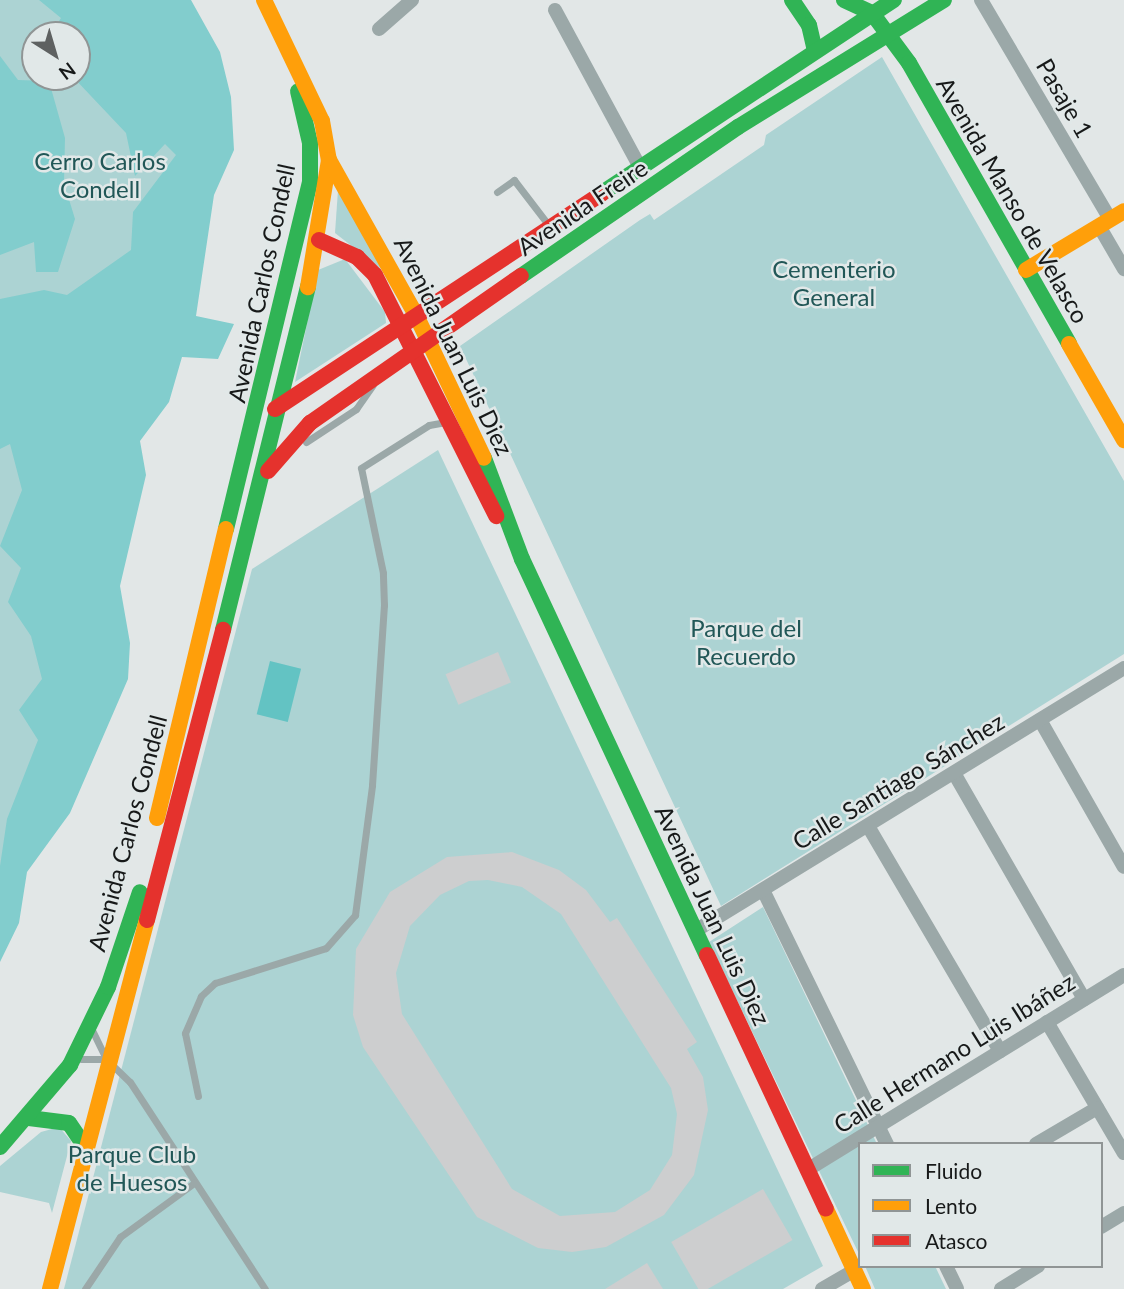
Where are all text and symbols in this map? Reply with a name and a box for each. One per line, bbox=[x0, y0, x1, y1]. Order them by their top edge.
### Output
north arrow bbox=[21, 21, 91, 91]
street label: Pasaje 1 bbox=[1031, 53, 1099, 143]
text: N bbox=[55, 58, 81, 85]
street label: Avenida Manso de Velasco bbox=[930, 71, 1096, 329]
park label: Cerro Carlos Condell bbox=[34, 147, 166, 203]
street label: Avenida Freire bbox=[511, 153, 653, 261]
street label: Avenida Carlos Condell bbox=[222, 161, 300, 405]
street label: Avenida Juan Luis Diez bbox=[388, 232, 520, 460]
park label: Cementerio General bbox=[772, 255, 896, 311]
park label: Parque del Recuerdo bbox=[690, 614, 802, 670]
street label: Calle Santiago Sánchez bbox=[787, 706, 1009, 856]
street label: Avenida Carlos Condell bbox=[82, 712, 172, 954]
street label: Avenida Juan Luis Diez bbox=[649, 800, 777, 1030]
street label: Calle Hermano Luis Ibáñez bbox=[828, 967, 1080, 1139]
park label: Parque Club de Huesos bbox=[68, 1140, 196, 1196]
legend bbox=[858, 1142, 1103, 1268]
text: Fluido bbox=[925, 1158, 982, 1183]
text: Lento bbox=[925, 1193, 977, 1218]
text: Atasco bbox=[925, 1228, 987, 1253]

